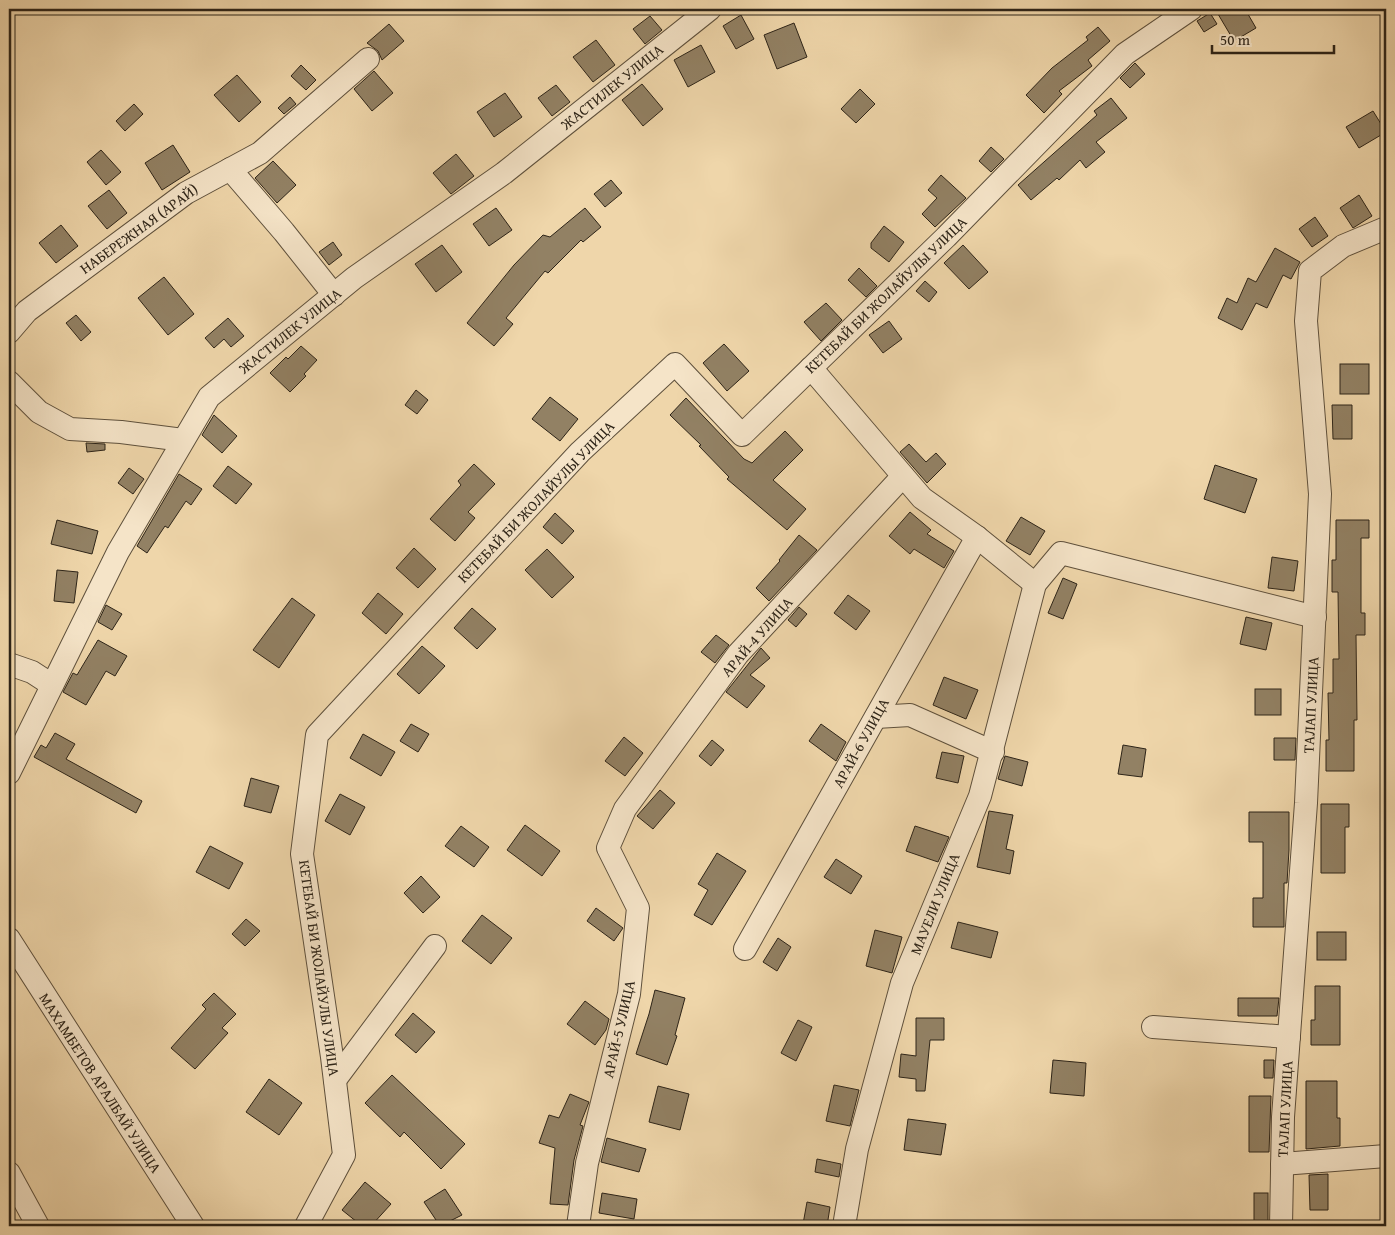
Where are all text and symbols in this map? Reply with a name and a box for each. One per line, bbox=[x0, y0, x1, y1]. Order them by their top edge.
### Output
scale bar bbox=[1212, 22, 1335, 54]
text: 50 m bbox=[1220, 29, 1251, 50]
street label: ЖАСТИЛЕК УЛИЦА bbox=[555, 39, 667, 135]
street label: НАБЕРЕЖНАЯ (АРАЙ) bbox=[75, 179, 202, 279]
street label: КЕТЕБАЙ БИ ЖОЛАЙУЛЫ УЛИЦА bbox=[800, 211, 971, 378]
street label: ЖАСТИЛЕК УЛИЦА bbox=[233, 283, 345, 379]
street label: КЕТЕБАЙ БИ ЖОЛАЙУЛЫ УЛИЦА bbox=[452, 416, 619, 587]
street label: АРАЙ-4 УЛИЦА bbox=[716, 592, 797, 681]
street label: ТАЛАП УЛИЦА bbox=[1297, 656, 1324, 754]
street label: АРАЙ-6 УЛИЦА bbox=[827, 694, 894, 791]
street label: МАУЕЛИ УЛИЦА bbox=[905, 850, 965, 958]
street label: КЕТЕБАЙ БИ ЖОЛАЙУЛЫ УЛИЦА bbox=[294, 859, 345, 1077]
street label: АРАЙ-5 УЛИЦА bbox=[597, 978, 640, 1080]
street label: МАХАМБЕТОВ АРАЛБАЙ УЛИЦА bbox=[34, 989, 167, 1177]
street label: ТАЛАП УЛИЦА bbox=[1271, 1060, 1298, 1158]

